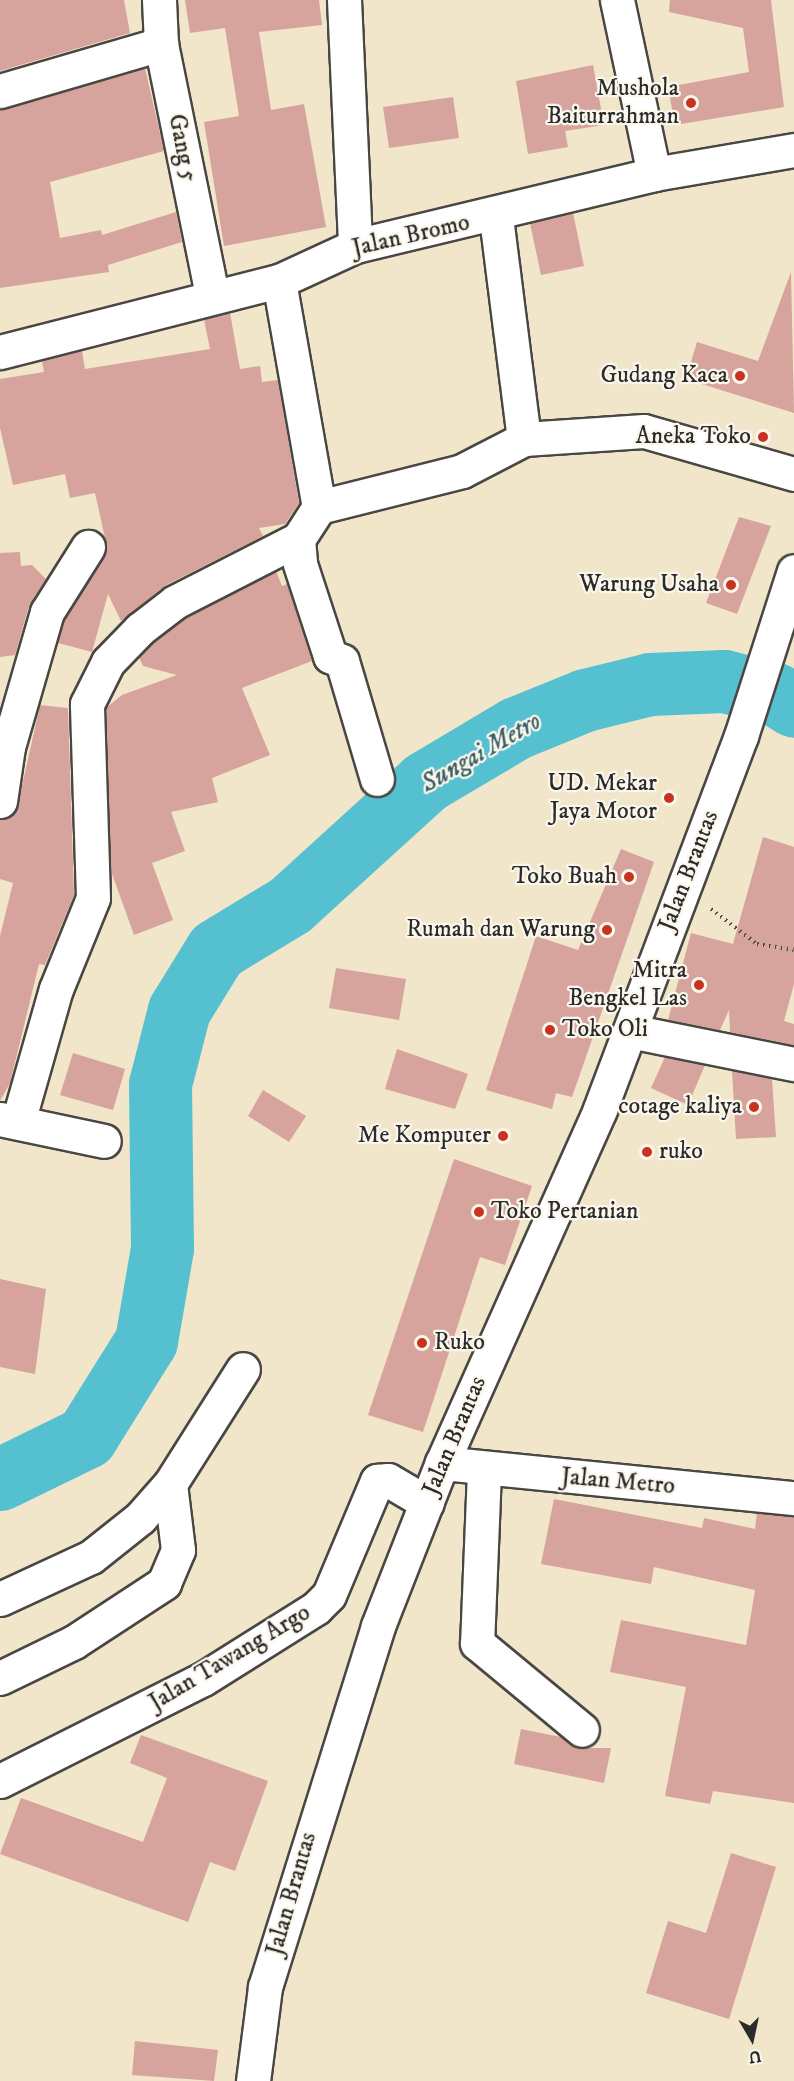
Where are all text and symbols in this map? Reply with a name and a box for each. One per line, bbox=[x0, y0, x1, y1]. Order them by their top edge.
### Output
place label: Mushola Baiturrahman bbox=[547, 75, 679, 131]
marker: Mushola Baiturrahman bbox=[684, 96, 698, 110]
street label: Gang 5 bbox=[161, 112, 203, 184]
street label: Jalan Bromo bbox=[349, 209, 473, 263]
place label: Gudang Kaca bbox=[600, 362, 728, 390]
marker: Gudang Kaca bbox=[733, 369, 747, 383]
place label: Aneka Toko bbox=[636, 423, 751, 451]
marker: Aneka Toko bbox=[756, 430, 770, 444]
place label: Warung Usaha bbox=[579, 571, 719, 599]
marker: Warung Usaha bbox=[724, 578, 738, 592]
water label: Sungai Metro bbox=[415, 706, 547, 800]
place label: UD. Mekar Jaya Motor bbox=[547, 770, 657, 826]
marker: UD. Mekar Jaya Motor bbox=[662, 791, 676, 805]
street label: Jalan Brantas bbox=[653, 807, 725, 935]
place label: Toko Buah bbox=[512, 863, 617, 891]
marker: Toko Buah bbox=[622, 870, 636, 884]
place label: Rumah dan Warung bbox=[406, 916, 595, 944]
marker: Rumah dan Warung bbox=[600, 923, 614, 937]
place label: Mitra Bengkel Las bbox=[568, 957, 687, 1013]
marker: Mitra Bengkel Las bbox=[692, 978, 706, 992]
place label: Toko Oli bbox=[562, 1016, 648, 1044]
marker: Toko Oli bbox=[543, 1023, 557, 1037]
place label: cotage kaliya bbox=[618, 1093, 742, 1121]
marker: cotage kaliya bbox=[747, 1100, 761, 1114]
place label: Me Komputer bbox=[358, 1122, 491, 1150]
marker: Me Komputer bbox=[496, 1129, 510, 1143]
place label: ruko bbox=[659, 1138, 703, 1166]
marker: ruko bbox=[640, 1145, 654, 1159]
place label: Toko Pertanian bbox=[491, 1198, 639, 1226]
marker: Toko Pertanian bbox=[472, 1205, 486, 1219]
place label: Ruko bbox=[434, 1329, 485, 1357]
marker: Ruko bbox=[415, 1336, 429, 1350]
street label: Jalan Brantas bbox=[417, 1372, 493, 1500]
street label: Jalan Metro bbox=[560, 1463, 676, 1501]
street label: Jalan Tawang Argo bbox=[144, 1599, 316, 1717]
street label: Jalan Brantas bbox=[261, 1829, 323, 1959]
north arrow bbox=[722, 2009, 782, 2069]
text: U bbox=[747, 2046, 763, 2068]

